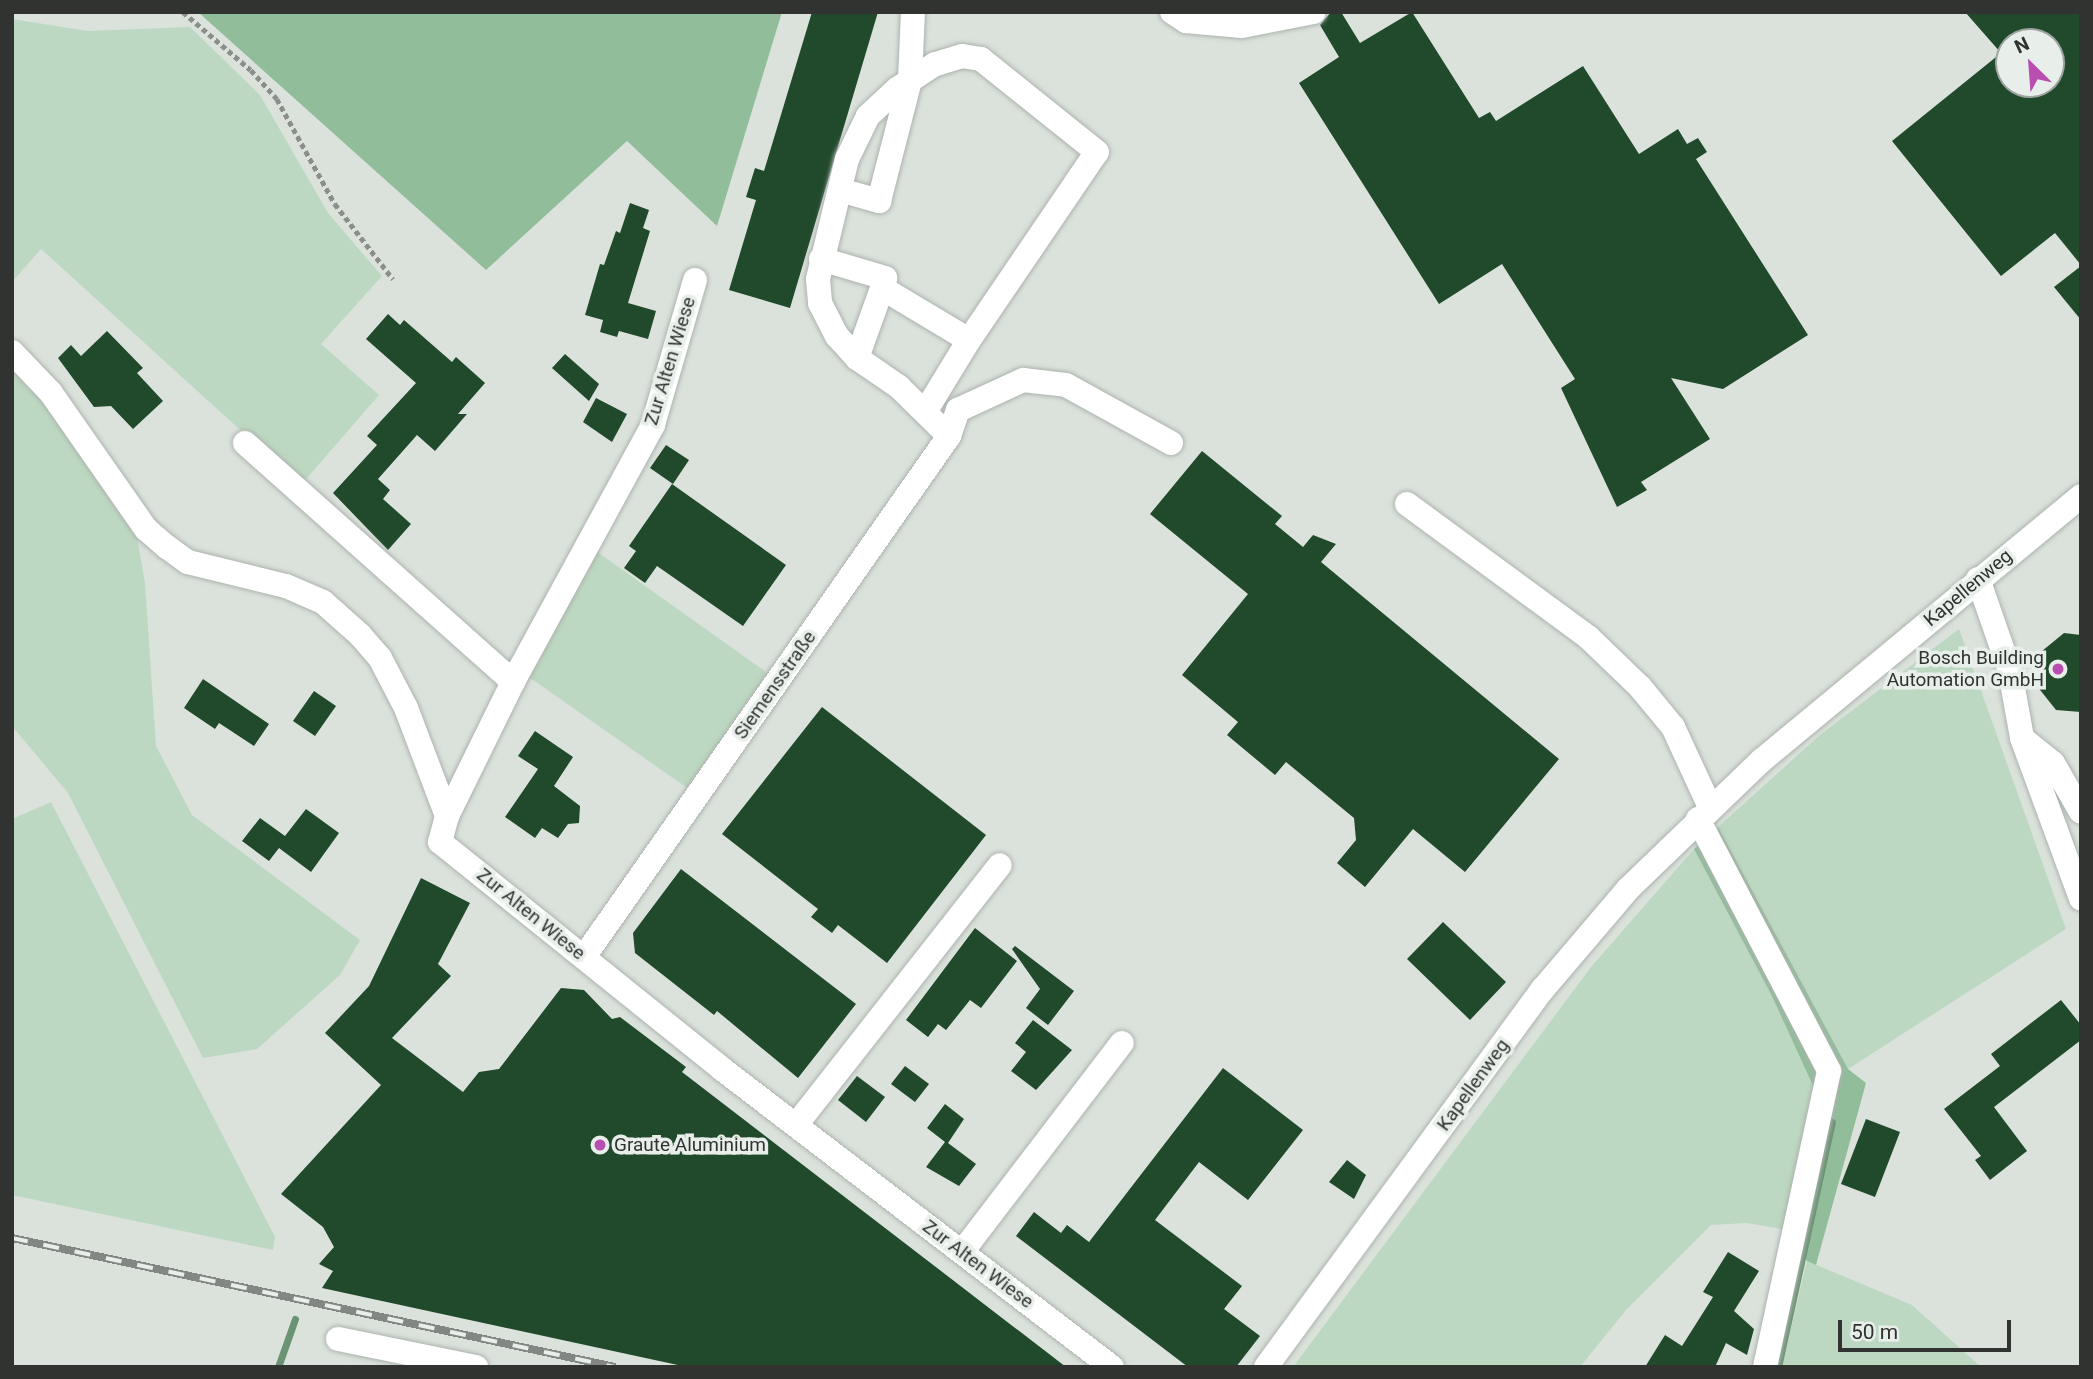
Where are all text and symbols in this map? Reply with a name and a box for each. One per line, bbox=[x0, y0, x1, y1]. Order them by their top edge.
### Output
north arrow bbox=[1995, 28, 2065, 98]
text: N bbox=[2011, 32, 2033, 59]
street label: Zur Alten Wiese bbox=[640, 294, 700, 428]
street label: Kapellenweg bbox=[1919, 545, 2017, 631]
street label: Siemensstraße bbox=[729, 627, 821, 743]
place label: Bosch Building Automation GmbH bbox=[1887, 647, 2044, 691]
marker: Bosch Building Automation GmbH bbox=[2050, 661, 2066, 677]
street label: Zur Alten Wiese bbox=[472, 863, 590, 965]
street label: Kapellenweg bbox=[1432, 1035, 1514, 1135]
place label: Graute Aluminium bbox=[614, 1134, 766, 1156]
marker: Graute Aluminium bbox=[592, 1137, 608, 1153]
street label: Zur Alten Wiese bbox=[918, 1215, 1038, 1313]
scale bar bbox=[1841, 1306, 2014, 1350]
text: 50 m bbox=[1851, 1320, 1898, 1344]

